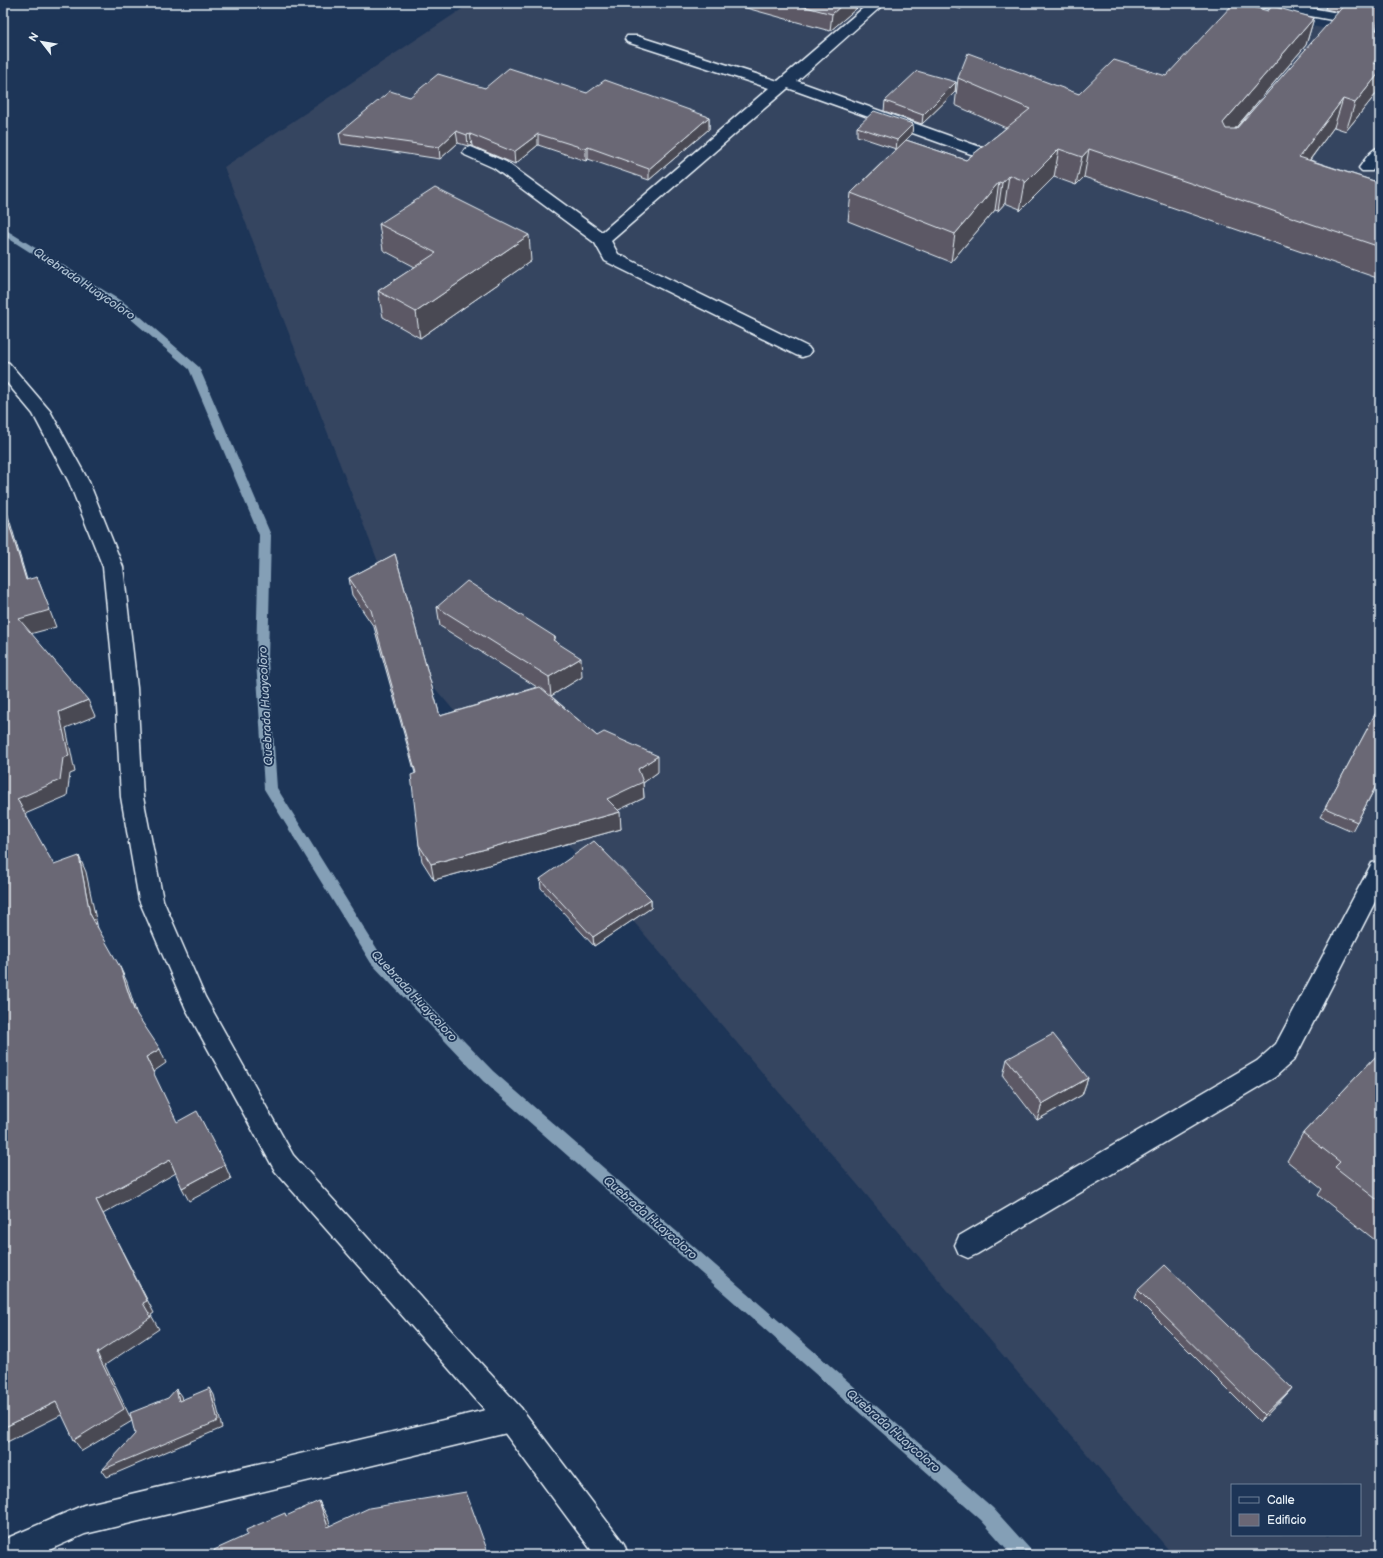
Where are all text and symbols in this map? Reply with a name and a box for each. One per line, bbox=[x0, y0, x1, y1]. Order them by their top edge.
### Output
north arrow bbox=[22, 22, 62, 62]
text: N bbox=[26, 30, 42, 44]
water label: Quebrada Huaycoloro bbox=[30, 244, 138, 324]
water label: Quebrada Huaycoloro bbox=[255, 646, 277, 766]
water label: Quebrada Huaycoloro bbox=[368, 947, 460, 1045]
water label: Quebrada Huaycoloro bbox=[600, 1173, 700, 1263]
water label: Quebrada Huaycoloro bbox=[843, 1386, 943, 1476]
legend bbox=[1231, 1484, 1361, 1536]
text: Calle bbox=[1267, 1493, 1295, 1508]
text: Edificio bbox=[1267, 1513, 1307, 1528]

